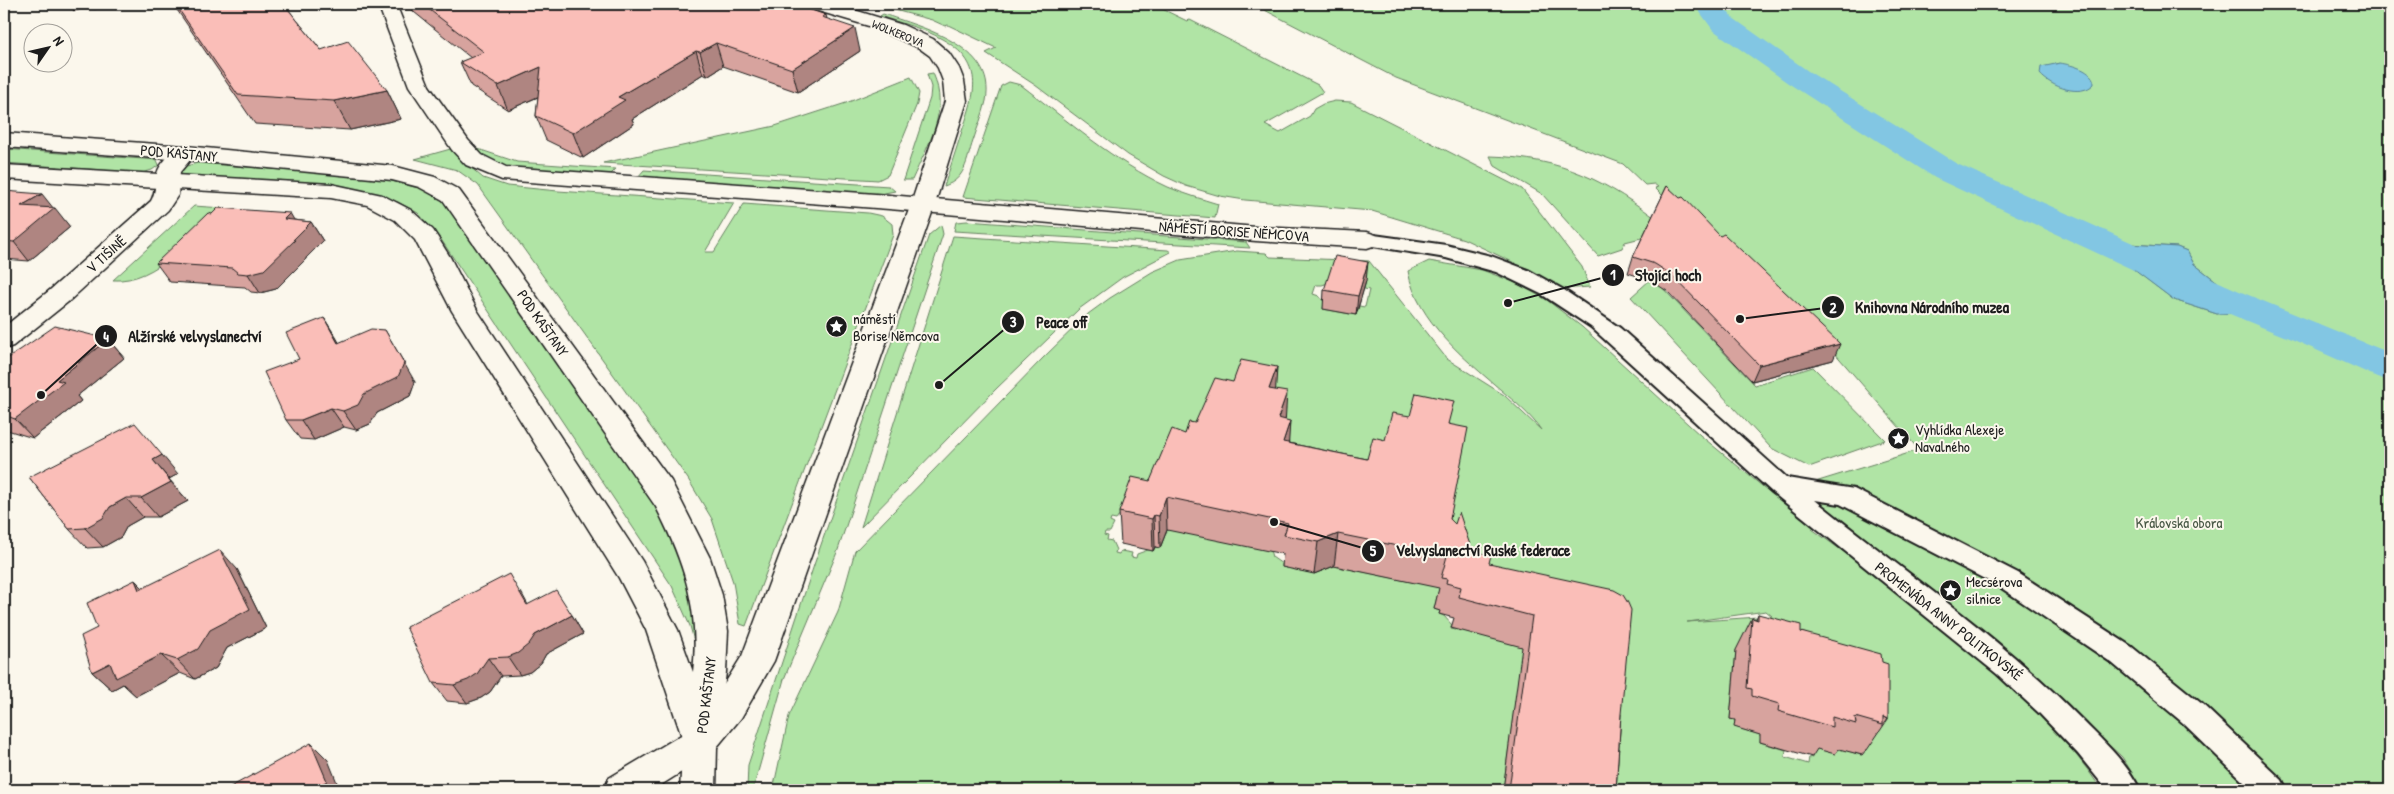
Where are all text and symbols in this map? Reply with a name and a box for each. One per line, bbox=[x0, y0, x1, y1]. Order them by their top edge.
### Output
street label: WOLKEROVA bbox=[869, 15, 927, 51]
north arrow bbox=[22, 22, 72, 72]
text: N bbox=[49, 32, 69, 49]
street label: POD KAŠTANY bbox=[140, 139, 219, 167]
street label: NÁMĚSTÍ BORISE NĚMCOVA bbox=[1158, 215, 1311, 247]
street label: V TIŠINĚ bbox=[81, 230, 131, 278]
callout: Stojící hoch bbox=[1600, 260, 1711, 291]
text: 1 bbox=[1610, 264, 1616, 285]
text: Stojící hoch bbox=[1635, 264, 1701, 286]
street label: POD KAŠTANY bbox=[512, 285, 574, 361]
callout: Knihovna Národního muzea bbox=[1820, 292, 2019, 323]
text: Knihovna Národního muzea bbox=[1855, 296, 2010, 318]
text: 2 bbox=[1829, 297, 1837, 318]
callout: Peace off bbox=[1001, 307, 1097, 338]
place label: náměstí Borise Němcova bbox=[853, 308, 939, 346]
text: 3 bbox=[1010, 311, 1017, 332]
text: Peace off bbox=[1036, 311, 1088, 333]
place icon: náměstí Borise Němcova bbox=[825, 315, 849, 339]
callout: Alžírské velvyslanectví bbox=[94, 321, 272, 352]
text: Alžírské velvyslanectví bbox=[128, 325, 262, 348]
text: 4 bbox=[103, 326, 109, 347]
place label: Vyhlídka Alexeje Navalného bbox=[1915, 419, 2004, 457]
place icon: Vyhlídka Alexeje Navalného bbox=[1887, 426, 1911, 450]
park label: Královská obora bbox=[2136, 512, 2223, 533]
callout: Velvyslanectví Ruské federace bbox=[1360, 535, 1580, 566]
text: Velvyslanectví Ruské federace bbox=[1396, 539, 1571, 562]
text: 5 bbox=[1370, 540, 1377, 561]
street label: PROMENÁDA ANNY POLITKOVSKÉ bbox=[1871, 557, 2028, 686]
place label: Mecsérova silnice bbox=[1966, 571, 2022, 609]
place icon: Mecsérova silnice bbox=[1938, 578, 1962, 602]
street label: POD KAŠTANY bbox=[691, 655, 721, 735]

